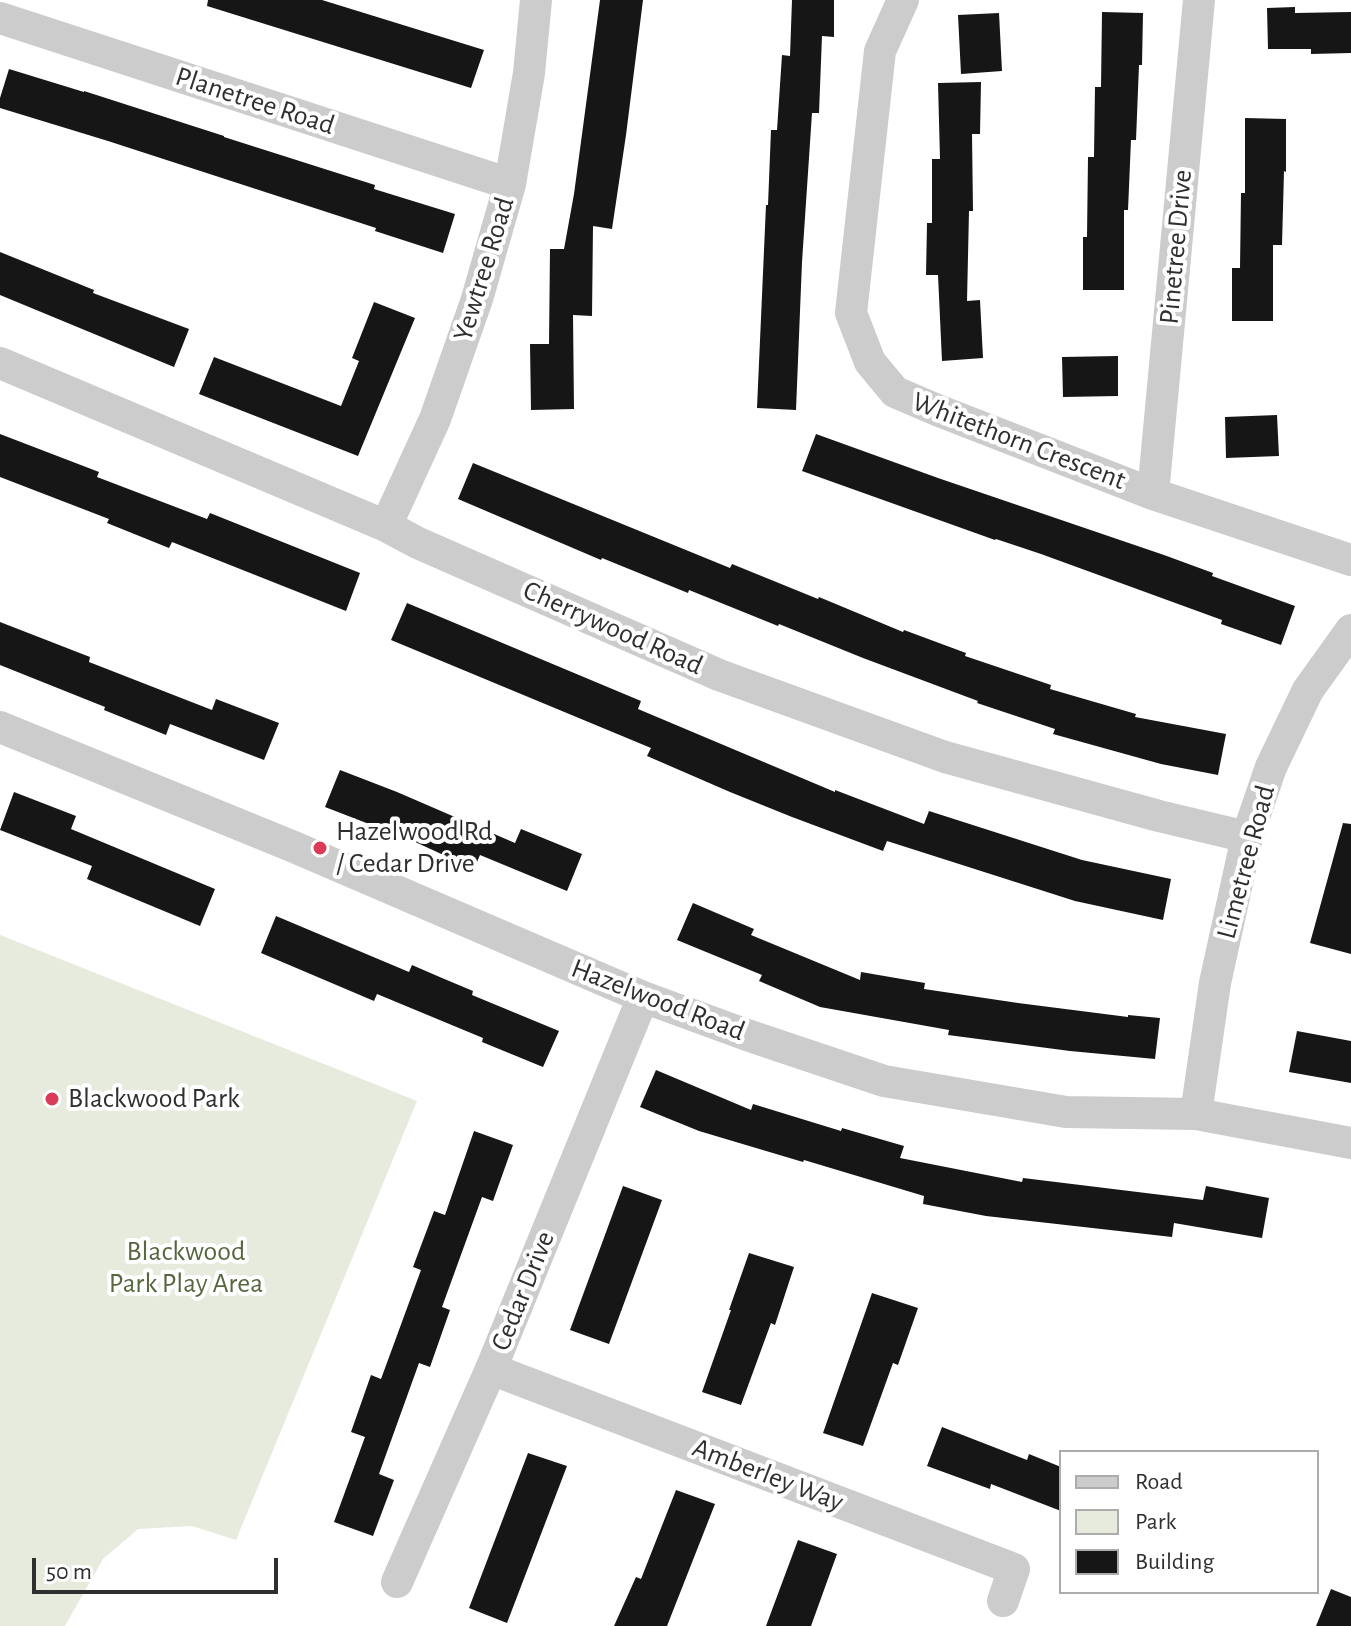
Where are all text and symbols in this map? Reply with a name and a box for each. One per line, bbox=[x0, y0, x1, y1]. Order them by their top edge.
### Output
street label: Planetree Road bbox=[171, 59, 339, 143]
street label: Pinetree Drive bbox=[1152, 168, 1200, 326]
street label: Yewtree Road bbox=[446, 193, 522, 345]
street label: Whitethorn Crescent bbox=[908, 385, 1130, 497]
street label: Cherrywood Road bbox=[518, 573, 708, 683]
street label: Limetree Road bbox=[1209, 781, 1283, 943]
place label: Hazelwood Rd / Cedar Drive bbox=[336, 815, 493, 881]
marker: Hazelwood Rd / Cedar Drive bbox=[311, 839, 329, 857]
street label: Hazelwood Road bbox=[566, 951, 750, 1049]
place label: Blackwood Park bbox=[68, 1082, 240, 1116]
marker: Blackwood Park bbox=[43, 1090, 61, 1108]
street label: Cedar Drive bbox=[484, 1226, 562, 1356]
park label: Blackwood Park Play Area bbox=[109, 1235, 263, 1301]
street label: Amberley Way bbox=[688, 1431, 848, 1519]
legend bbox=[1059, 1450, 1319, 1594]
text: Road bbox=[1135, 1470, 1183, 1494]
text: Park bbox=[1135, 1510, 1176, 1534]
scale bar bbox=[36, 1542, 282, 1592]
text: Building bbox=[1135, 1550, 1214, 1574]
text: 50 m bbox=[46, 1560, 92, 1584]

